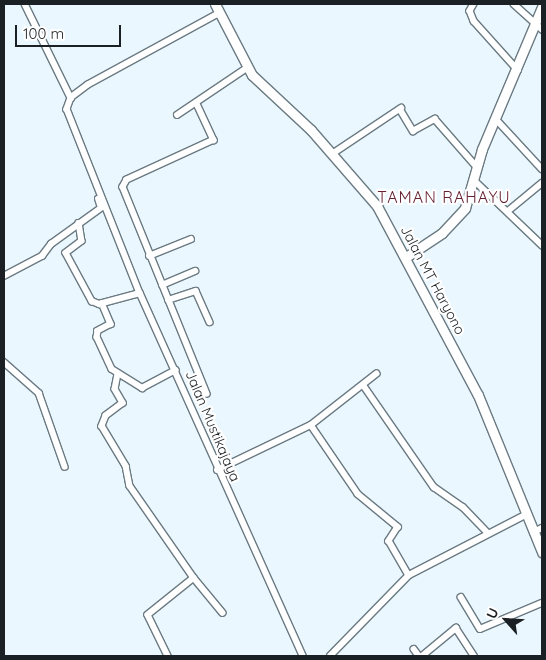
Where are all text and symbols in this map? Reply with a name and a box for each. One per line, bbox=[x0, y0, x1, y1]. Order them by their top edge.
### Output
scale bar bbox=[18, 15, 124, 47]
text: 100 m bbox=[23, 24, 64, 43]
district label: TAMAN RAHAYU bbox=[376, 187, 512, 207]
street label: Jalan MT Haryono bbox=[397, 223, 469, 337]
street label: Jalan Mustikajaya bbox=[182, 368, 244, 484]
north arrow bbox=[481, 595, 531, 645]
text: U bbox=[482, 605, 503, 622]

